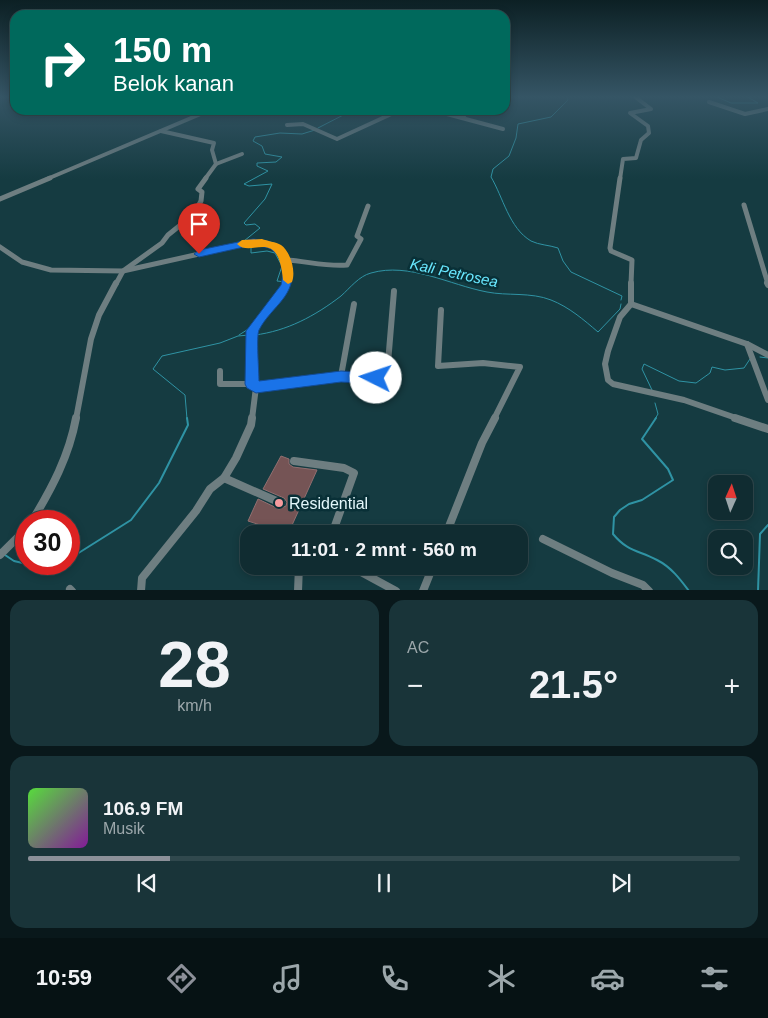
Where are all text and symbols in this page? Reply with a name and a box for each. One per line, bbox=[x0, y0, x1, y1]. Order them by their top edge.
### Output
icon: right bbox=[30, 30, 95, 95]
text: 150 m bbox=[113, 30, 212, 69]
text: Belok kanan bbox=[113, 71, 234, 96]
pin bbox=[178, 203, 220, 254]
icon: arrive bbox=[185, 210, 213, 238]
water label: Kali Petrosea bbox=[409, 255, 500, 290]
position arrow bbox=[349, 351, 401, 403]
north arrow bbox=[708, 475, 752, 520]
map controls bbox=[708, 475, 753, 575]
place label: Residential bbox=[289, 495, 368, 512]
marker: Residential bbox=[273, 497, 285, 509]
speed limit sign: 30 bbox=[15, 510, 80, 575]
button: search bbox=[708, 530, 753, 575]
text: 11:01 · 2 mnt · 560 m bbox=[291, 539, 477, 560]
text: 28 bbox=[158, 628, 231, 701]
text: AC bbox=[407, 639, 429, 656]
text: 21.5° bbox=[529, 664, 618, 706]
text: − bbox=[407, 670, 423, 701]
text: + bbox=[724, 670, 740, 701]
text: km/h bbox=[177, 697, 212, 714]
text: 106.9 FM bbox=[103, 798, 183, 819]
text: Musik bbox=[103, 820, 145, 837]
icon: previous bbox=[133, 869, 161, 897]
icon: pause bbox=[370, 869, 398, 897]
icon: next bbox=[607, 869, 635, 897]
icon: directions bbox=[164, 961, 199, 996]
icon: music bbox=[270, 961, 305, 996]
icon: phone bbox=[377, 961, 412, 996]
icon: climate bbox=[484, 961, 519, 996]
icon: car bbox=[590, 961, 625, 996]
icon: filters bbox=[697, 961, 732, 996]
text: 10:59 bbox=[36, 965, 92, 990]

